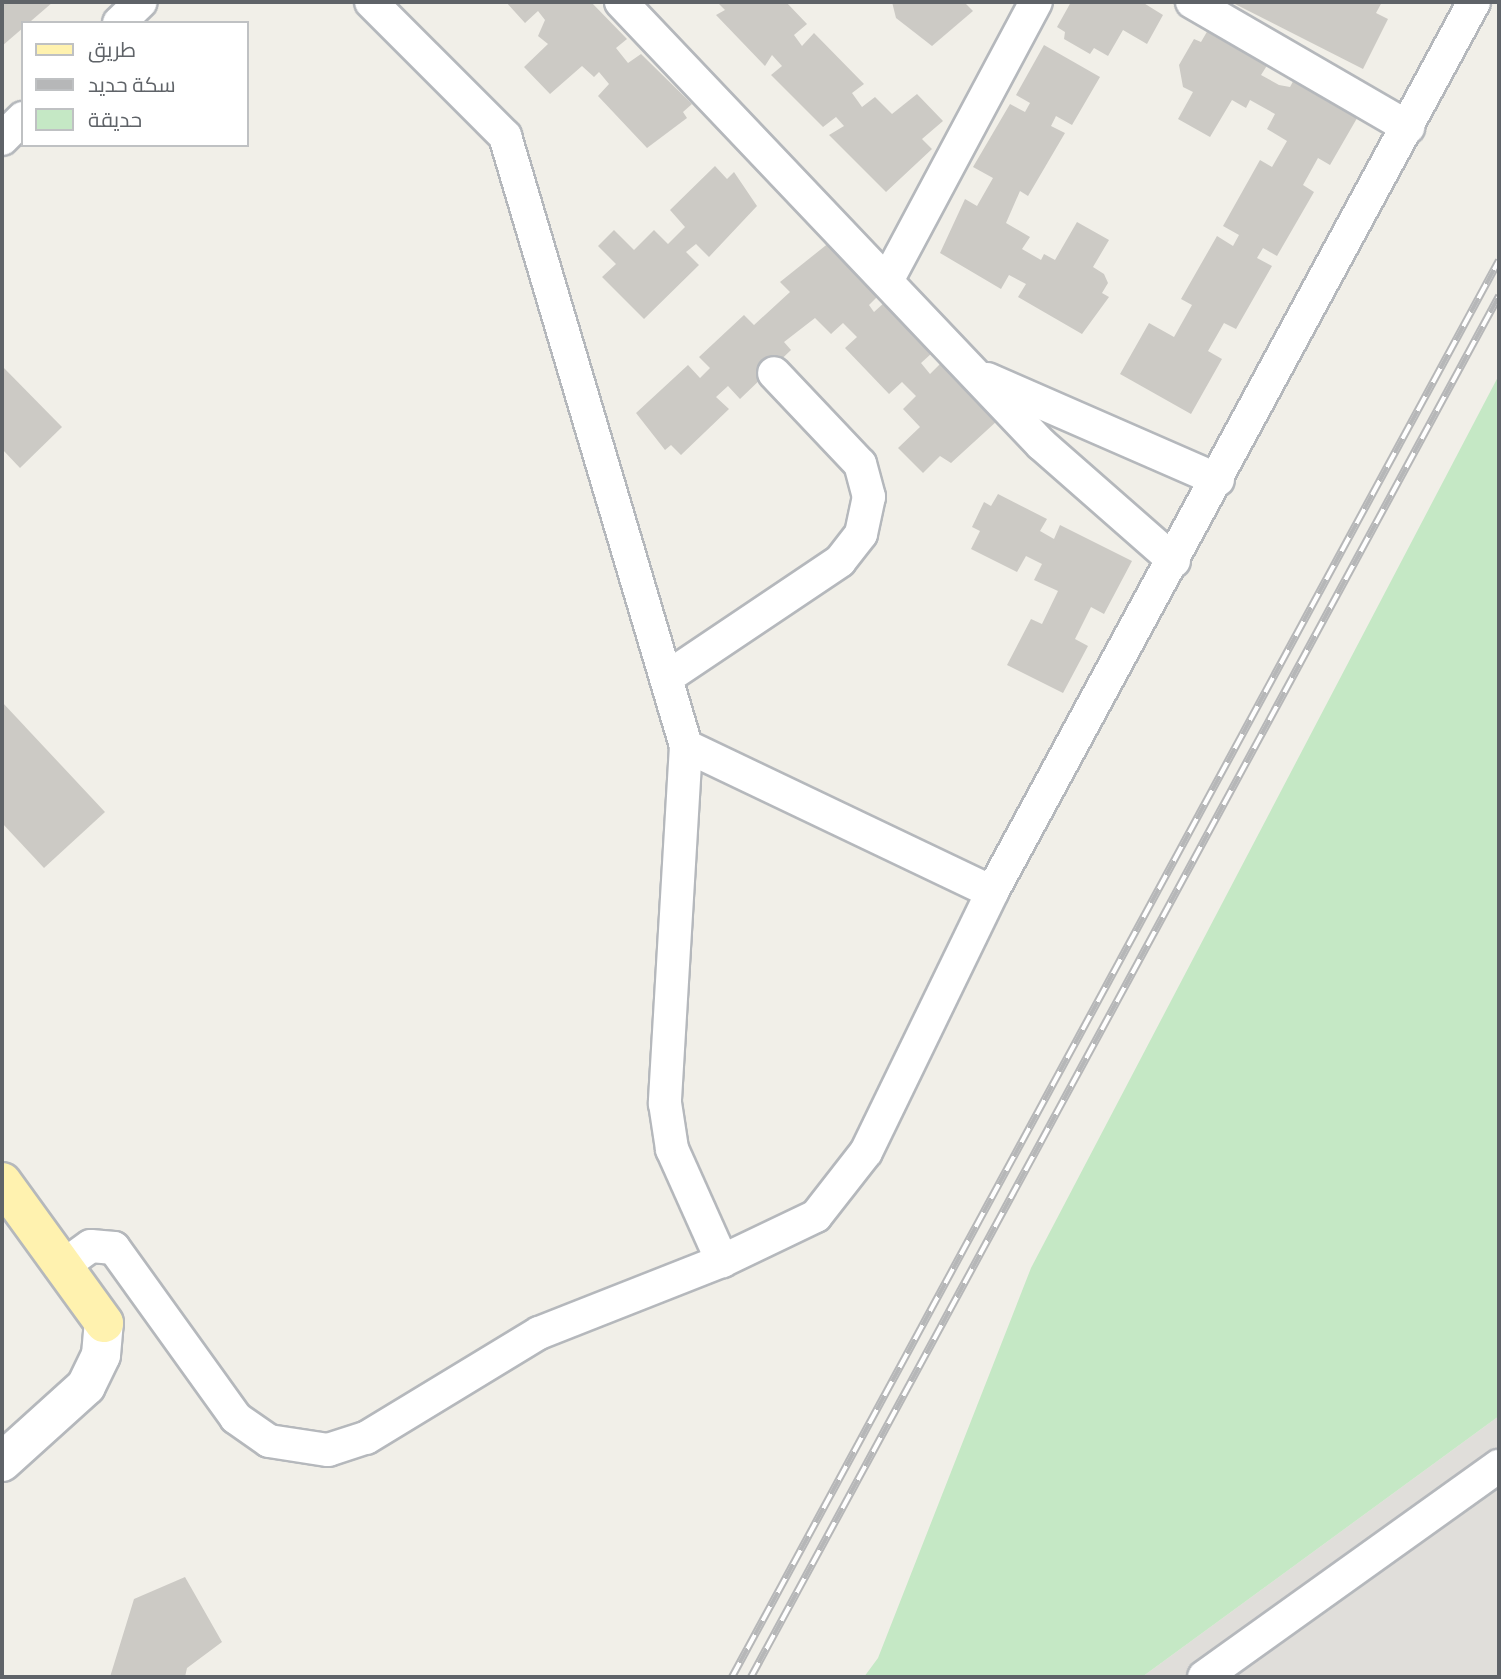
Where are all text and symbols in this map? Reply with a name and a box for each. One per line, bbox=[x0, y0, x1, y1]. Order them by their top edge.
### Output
legend bbox=[21, 21, 248, 147]
text: طريق bbox=[88, 33, 136, 65]
text: سكة حديد bbox=[88, 68, 176, 100]
text: حديقة bbox=[88, 103, 142, 135]

